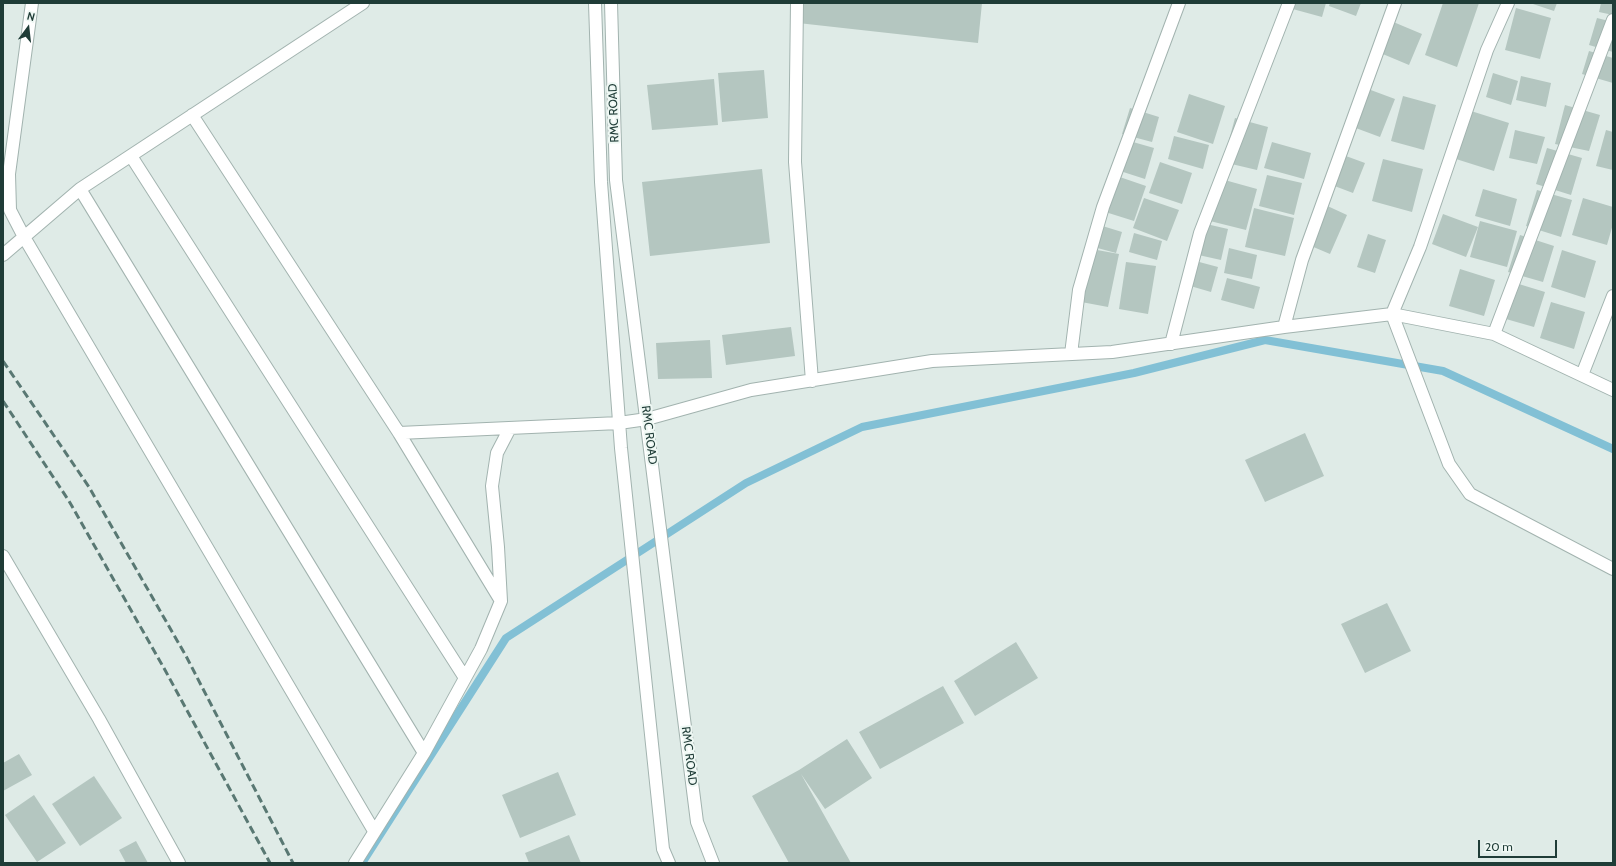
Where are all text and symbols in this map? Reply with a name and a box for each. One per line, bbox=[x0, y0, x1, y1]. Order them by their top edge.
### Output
north arrow bbox=[8, 8, 48, 48]
text: N bbox=[26, 9, 37, 24]
street label: RMC ROAD bbox=[606, 83, 622, 143]
street label: RMC ROAD bbox=[638, 405, 660, 465]
street label: RMC ROAD bbox=[678, 726, 700, 786]
scale bar bbox=[1480, 832, 1559, 858]
text: 20 m bbox=[1485, 839, 1513, 854]

